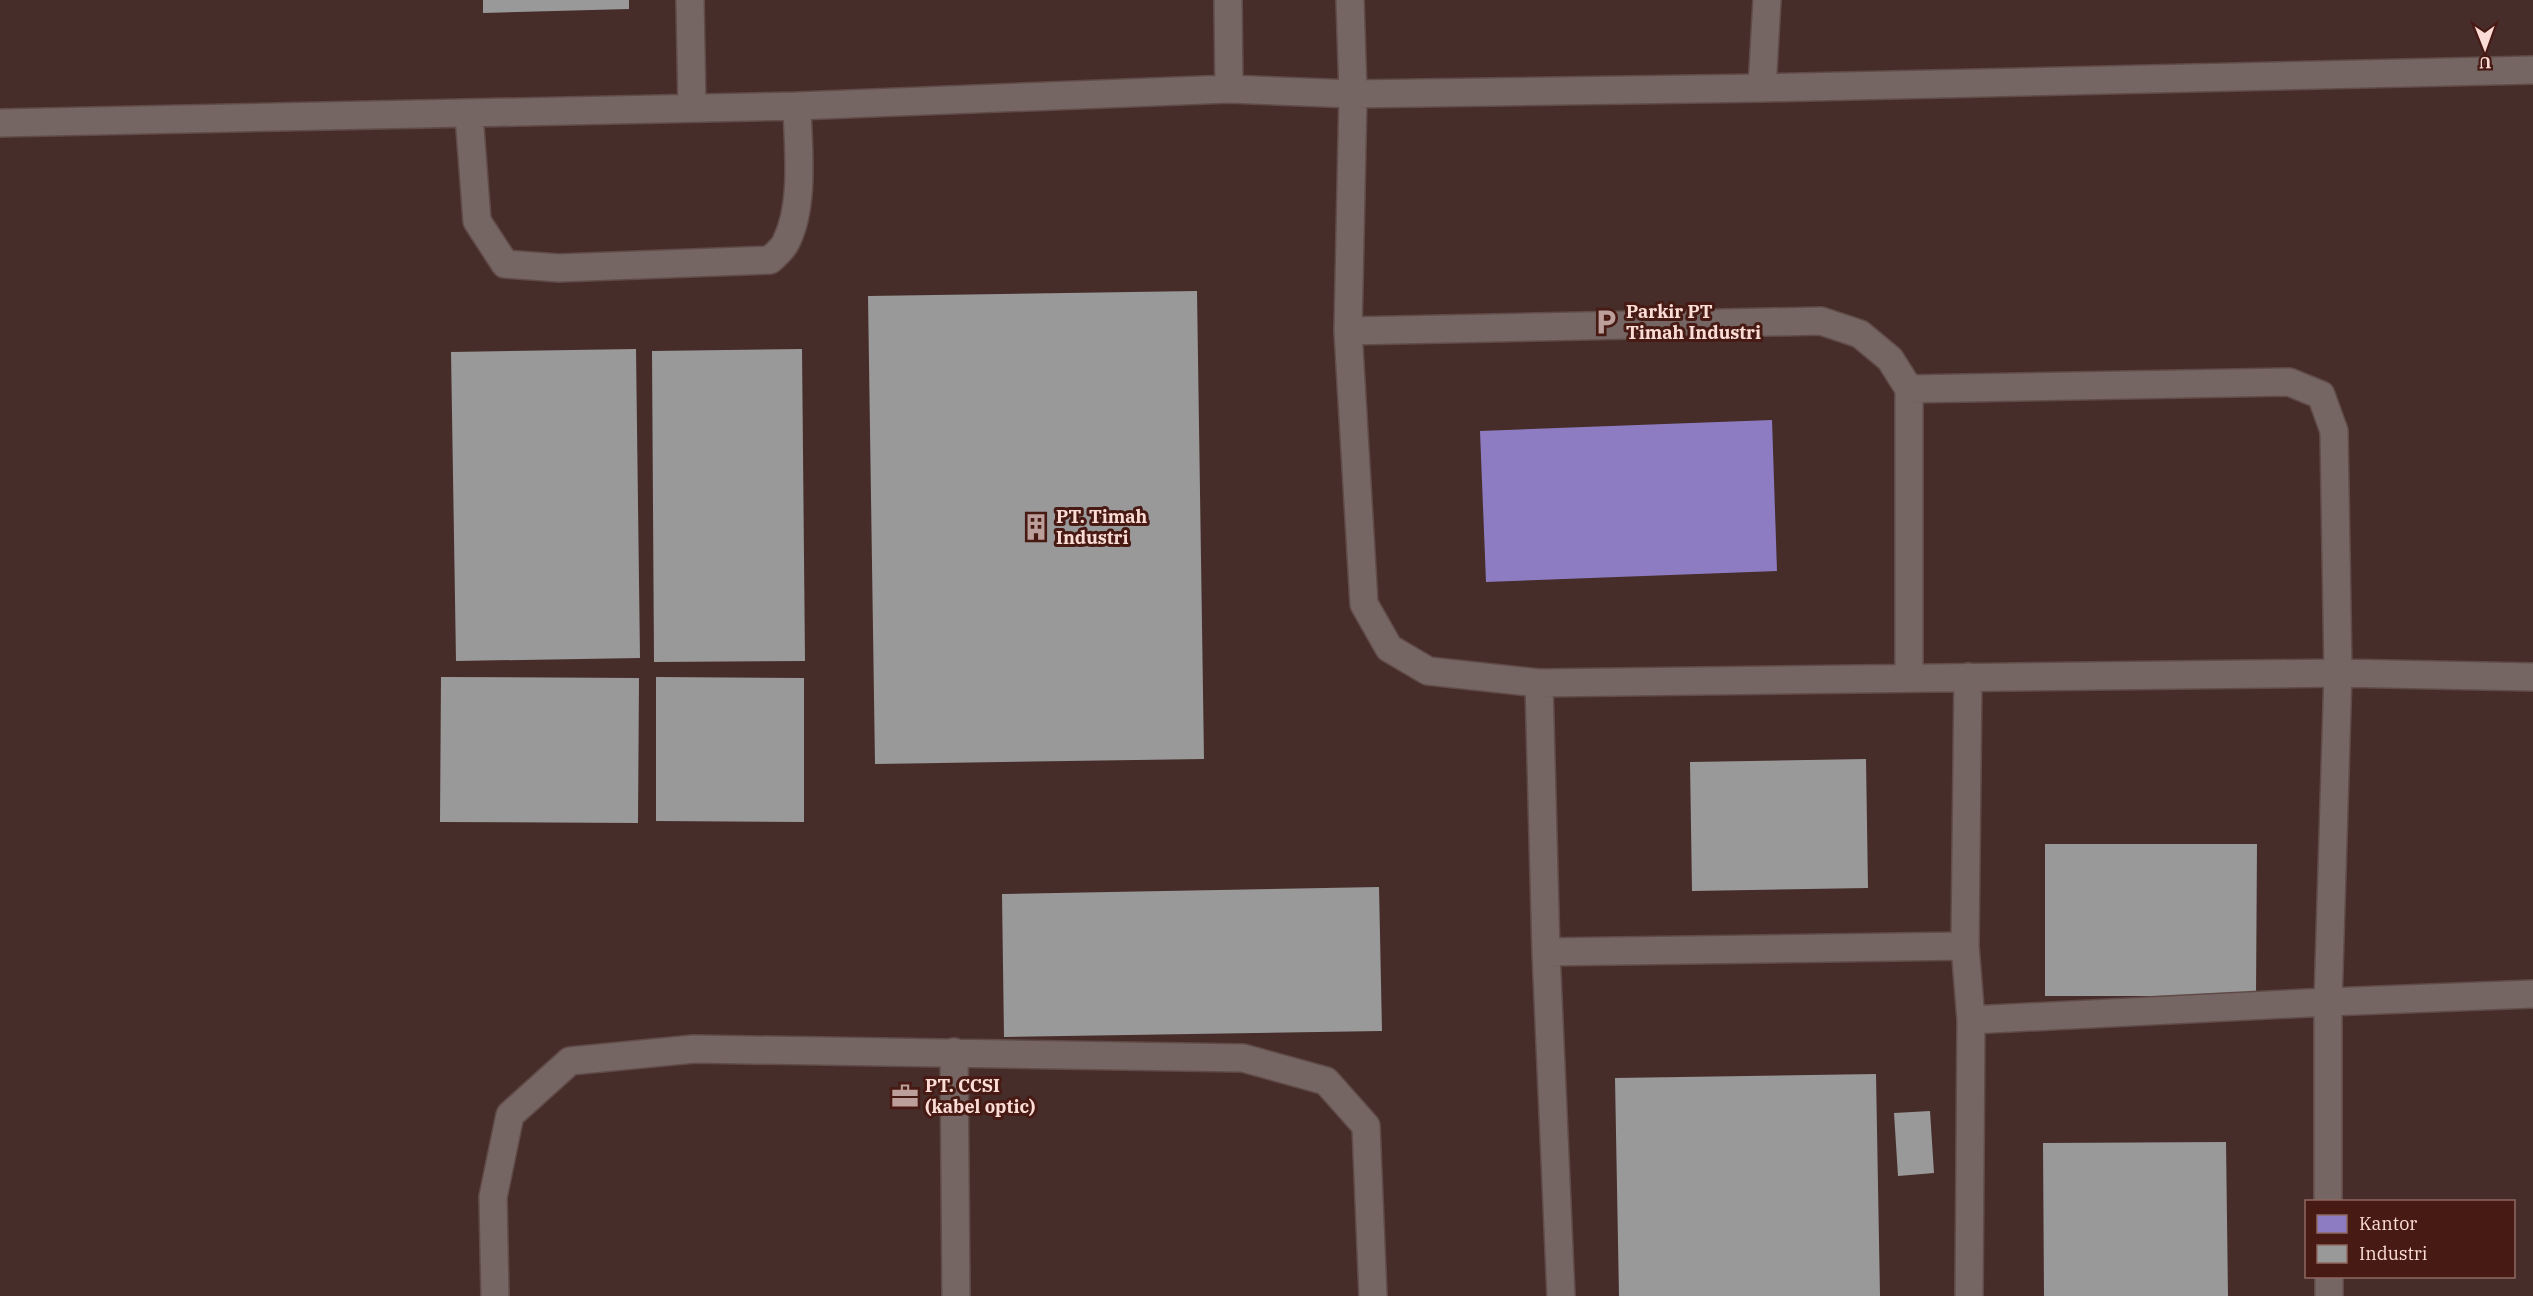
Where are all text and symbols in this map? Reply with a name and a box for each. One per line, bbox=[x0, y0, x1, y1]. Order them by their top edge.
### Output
north arrow bbox=[2455, 18, 2515, 78]
text: U bbox=[2479, 53, 2492, 73]
place label: Parkir PT Timah Industri bbox=[1626, 300, 1761, 344]
parking icon: Parkir PT Timah Industri bbox=[1591, 307, 1621, 337]
place label: PT. Timah Industri bbox=[1056, 505, 1148, 549]
building icon: PT. Timah Industri bbox=[1021, 512, 1051, 542]
place label: PT. CCSI (kabel optic) bbox=[925, 1074, 1035, 1118]
office icon: PT. CCSI (kabel optic) bbox=[890, 1081, 920, 1111]
legend bbox=[2305, 1200, 2515, 1278]
text: Kantor bbox=[2359, 1212, 2417, 1235]
text: Industri bbox=[2359, 1242, 2428, 1265]

